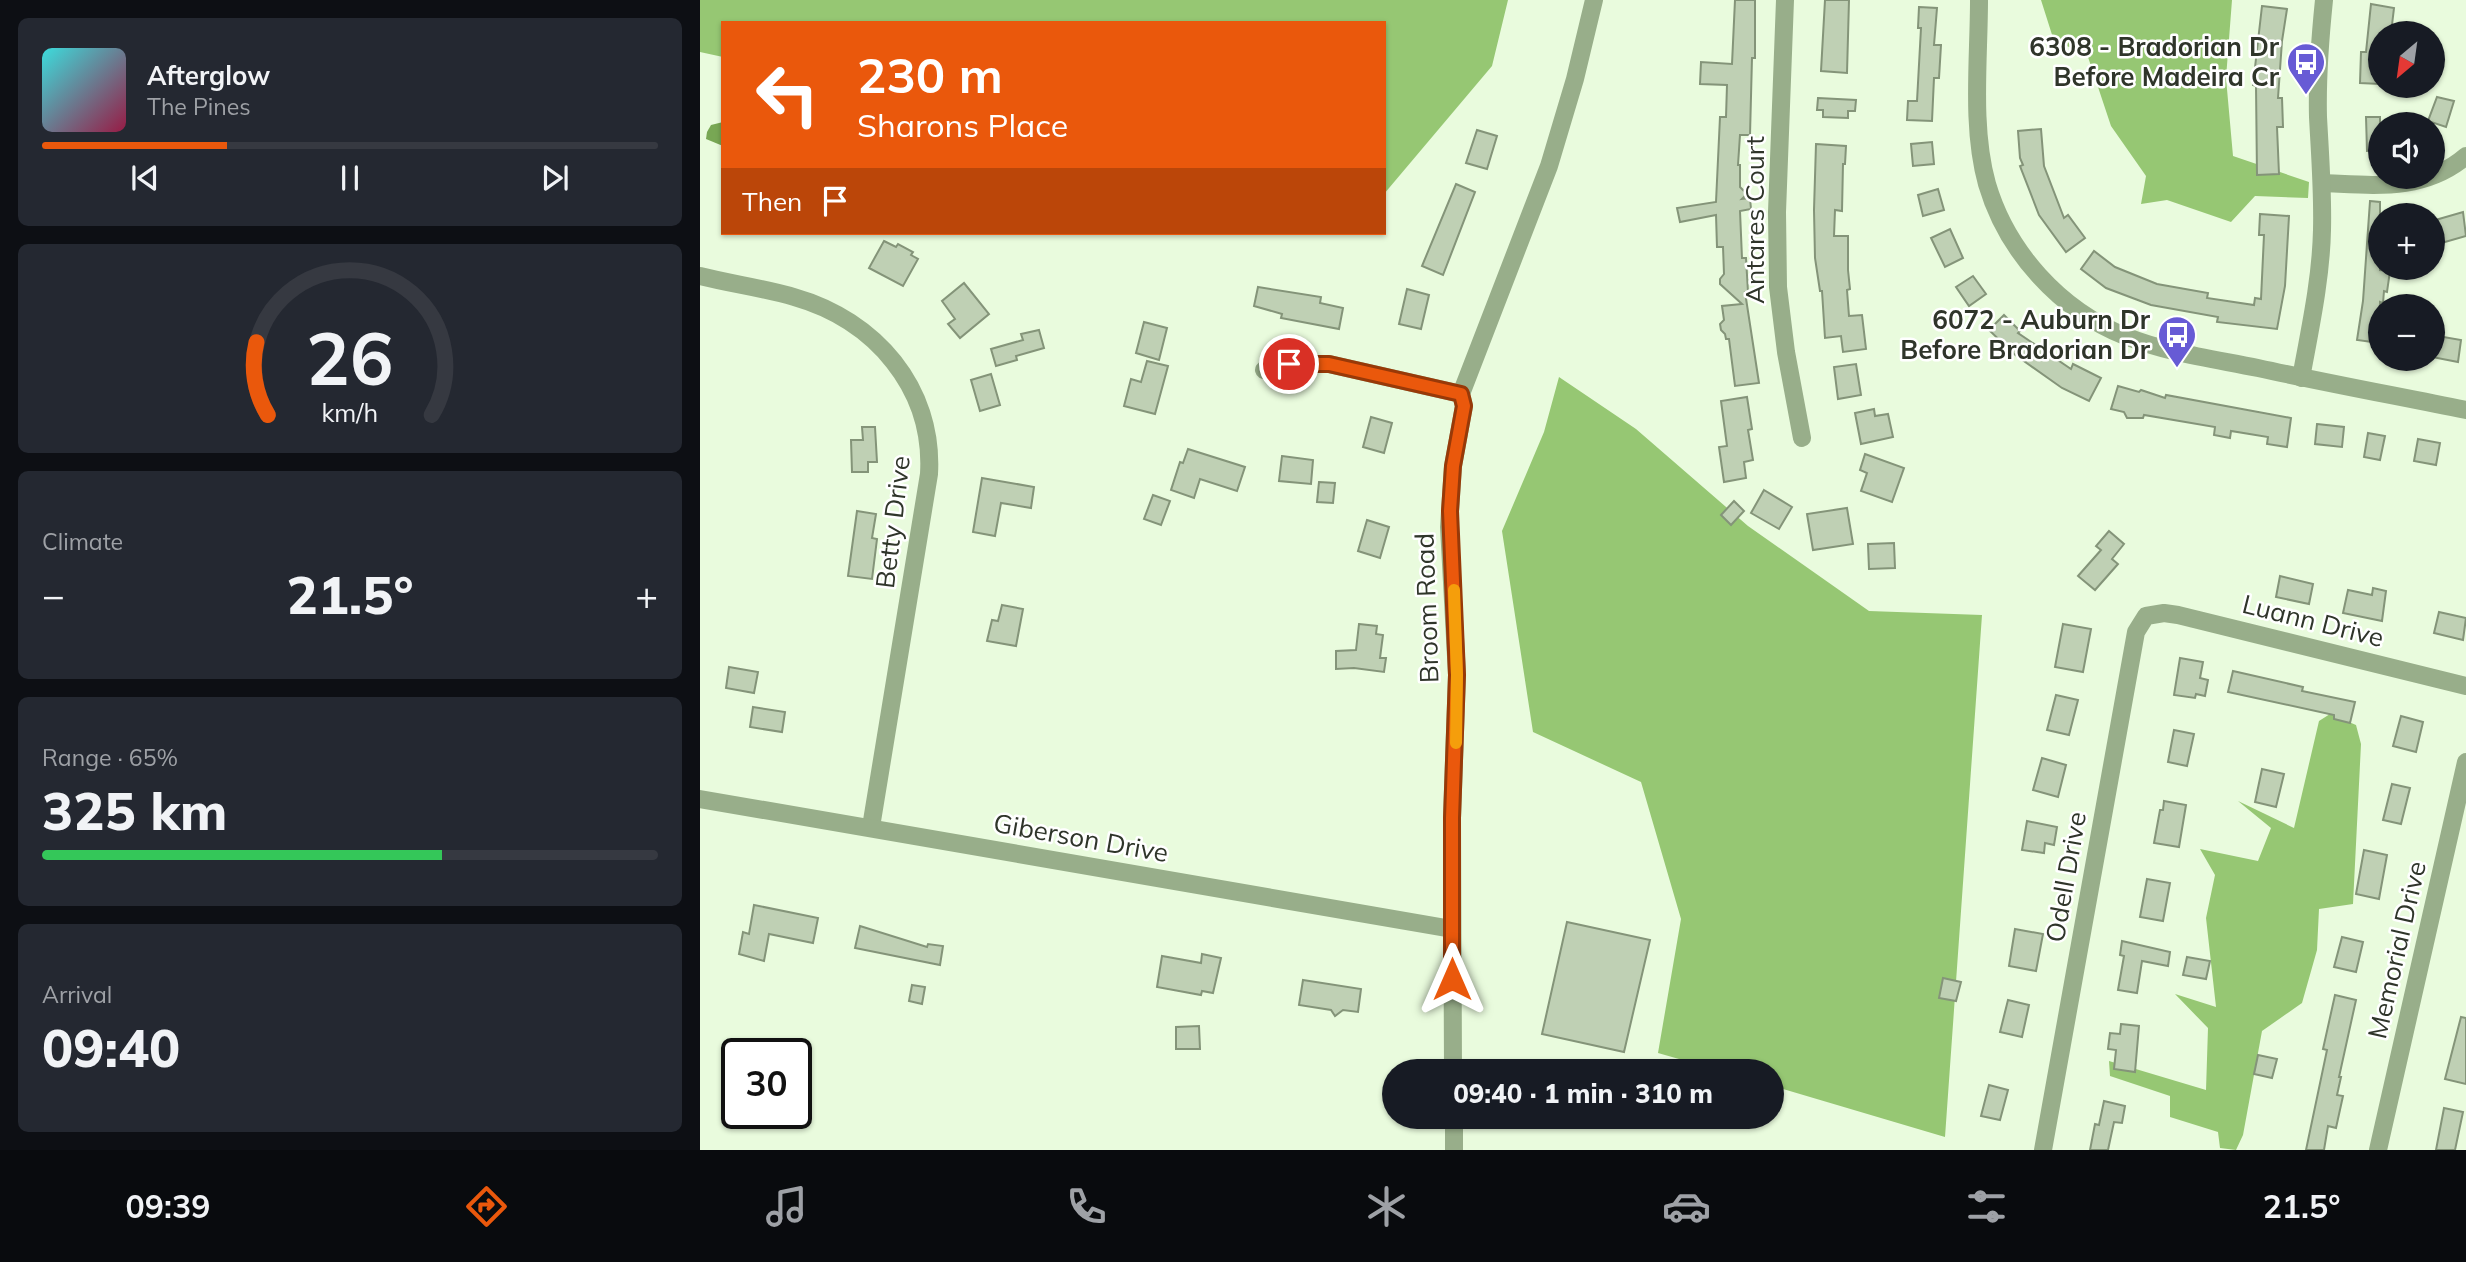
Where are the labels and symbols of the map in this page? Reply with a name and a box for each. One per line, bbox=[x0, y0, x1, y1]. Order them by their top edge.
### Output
north arrow bbox=[2368, 21, 2445, 98]
place label: 6308 - Bradorian Dr Before Madeira Cr bbox=[2029, 30, 2280, 93]
bus stop icon: 6308 - Bradorian Dr Before Madeira Cr bbox=[2285, 41, 2327, 96]
street label: Antares Court bbox=[1738, 136, 1771, 304]
place label: 6072 - Auburn Dr Before Bradorian Dr bbox=[1900, 303, 2151, 366]
bus stop icon: 6072 - Auburn Dr Before Bradorian Dr bbox=[2156, 314, 2198, 369]
pin bbox=[1259, 334, 1319, 394]
street label: Betty Drive bbox=[868, 454, 917, 590]
street label: Broom Road bbox=[1407, 532, 1446, 684]
street label: Luann Drive bbox=[2239, 587, 2387, 654]
street label: Giberson Drive bbox=[991, 806, 1171, 869]
street label: Odell Drive bbox=[2038, 809, 2093, 945]
street label: Memorial Drive bbox=[2360, 858, 2433, 1042]
position arrow bbox=[1415, 942, 1489, 1016]
speed limit sign: 30 bbox=[721, 1038, 812, 1129]

